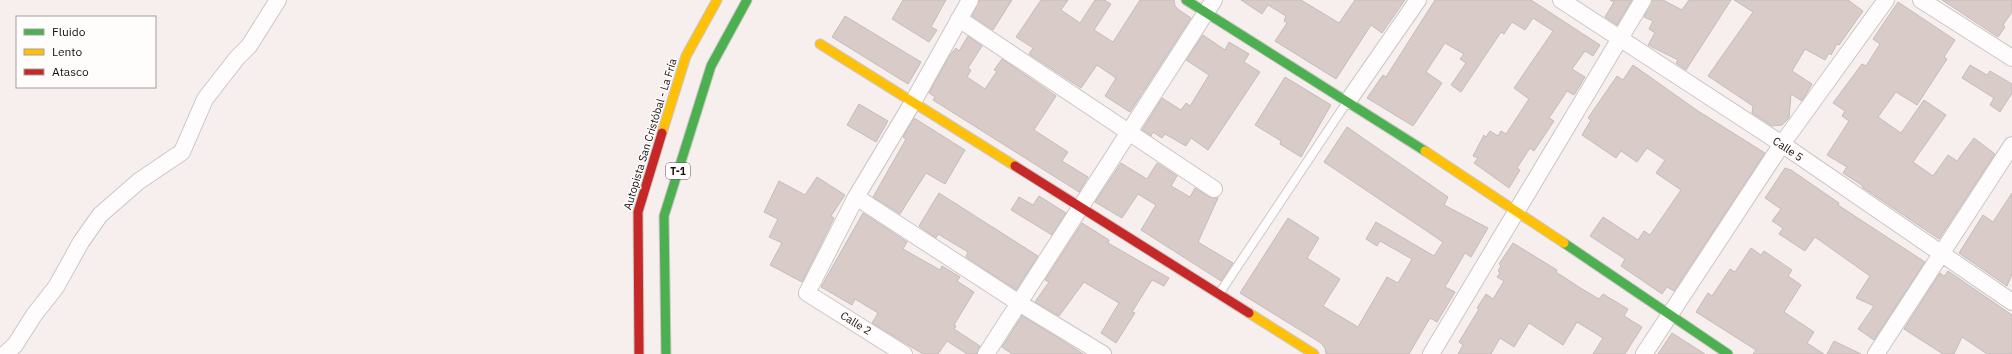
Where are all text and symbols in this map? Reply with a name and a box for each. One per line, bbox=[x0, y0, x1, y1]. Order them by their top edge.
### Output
legend bbox=[16, 16, 156, 88]
text: Fluido bbox=[52, 24, 86, 39]
text: Lento bbox=[52, 44, 82, 59]
street label: Autopista San Cristóbal - La Fría bbox=[620, 57, 680, 211]
text: Atasco bbox=[52, 64, 89, 79]
street label: Calle 5 bbox=[1770, 134, 1806, 164]
road number: T-1 bbox=[666, 163, 690, 179]
street label: Calle 2 bbox=[838, 308, 874, 338]

